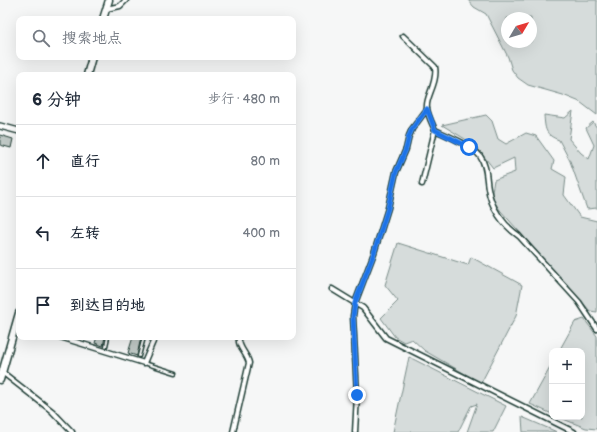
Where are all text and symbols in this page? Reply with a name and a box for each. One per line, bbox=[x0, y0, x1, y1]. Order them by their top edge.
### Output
north arrow bbox=[501, 12, 537, 48]
search box bbox=[16, 16, 296, 60]
icon: search bbox=[30, 27, 52, 49]
text: 搜索地点 bbox=[62, 29, 122, 48]
text: 6 分钟 bbox=[32, 90, 81, 110]
text: 步行 · 480 m bbox=[208, 91, 280, 107]
route start bbox=[460, 138, 478, 156]
icon: ahead bbox=[32, 150, 54, 172]
text: 直行 bbox=[70, 152, 100, 171]
text: 80 m bbox=[251, 153, 280, 169]
icon: left bbox=[32, 222, 54, 244]
text: 左转 bbox=[70, 224, 100, 243]
text: 400 m bbox=[243, 225, 280, 241]
icon: arrive bbox=[32, 294, 54, 316]
text: 到达目的地 bbox=[70, 296, 145, 315]
map controls bbox=[549, 348, 585, 420]
button: + bbox=[549, 348, 585, 384]
button: − bbox=[549, 384, 585, 420]
route end bbox=[348, 386, 366, 404]

